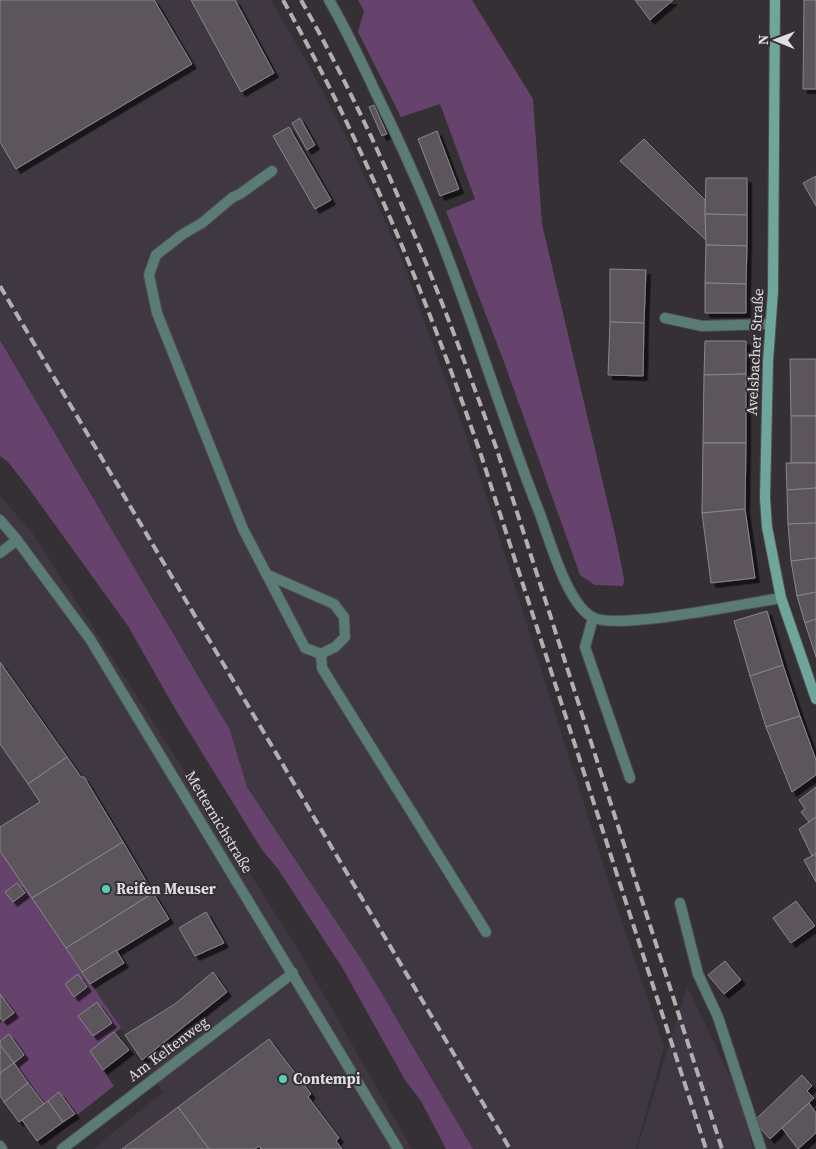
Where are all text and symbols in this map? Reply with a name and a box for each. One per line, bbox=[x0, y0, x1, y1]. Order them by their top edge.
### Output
north arrow bbox=[751, 15, 801, 65]
text: N bbox=[753, 34, 773, 45]
street label: Avelsbacher Straße bbox=[741, 287, 768, 416]
street label: Metternichstraße bbox=[180, 767, 259, 877]
place label: Reifen Meuser bbox=[116, 878, 216, 899]
marker: Reifen Meuser bbox=[100, 883, 112, 895]
street label: Am Keltenweg bbox=[123, 1011, 213, 1086]
place label: Contempi bbox=[293, 1068, 361, 1089]
marker: Contempi bbox=[277, 1073, 289, 1085]

